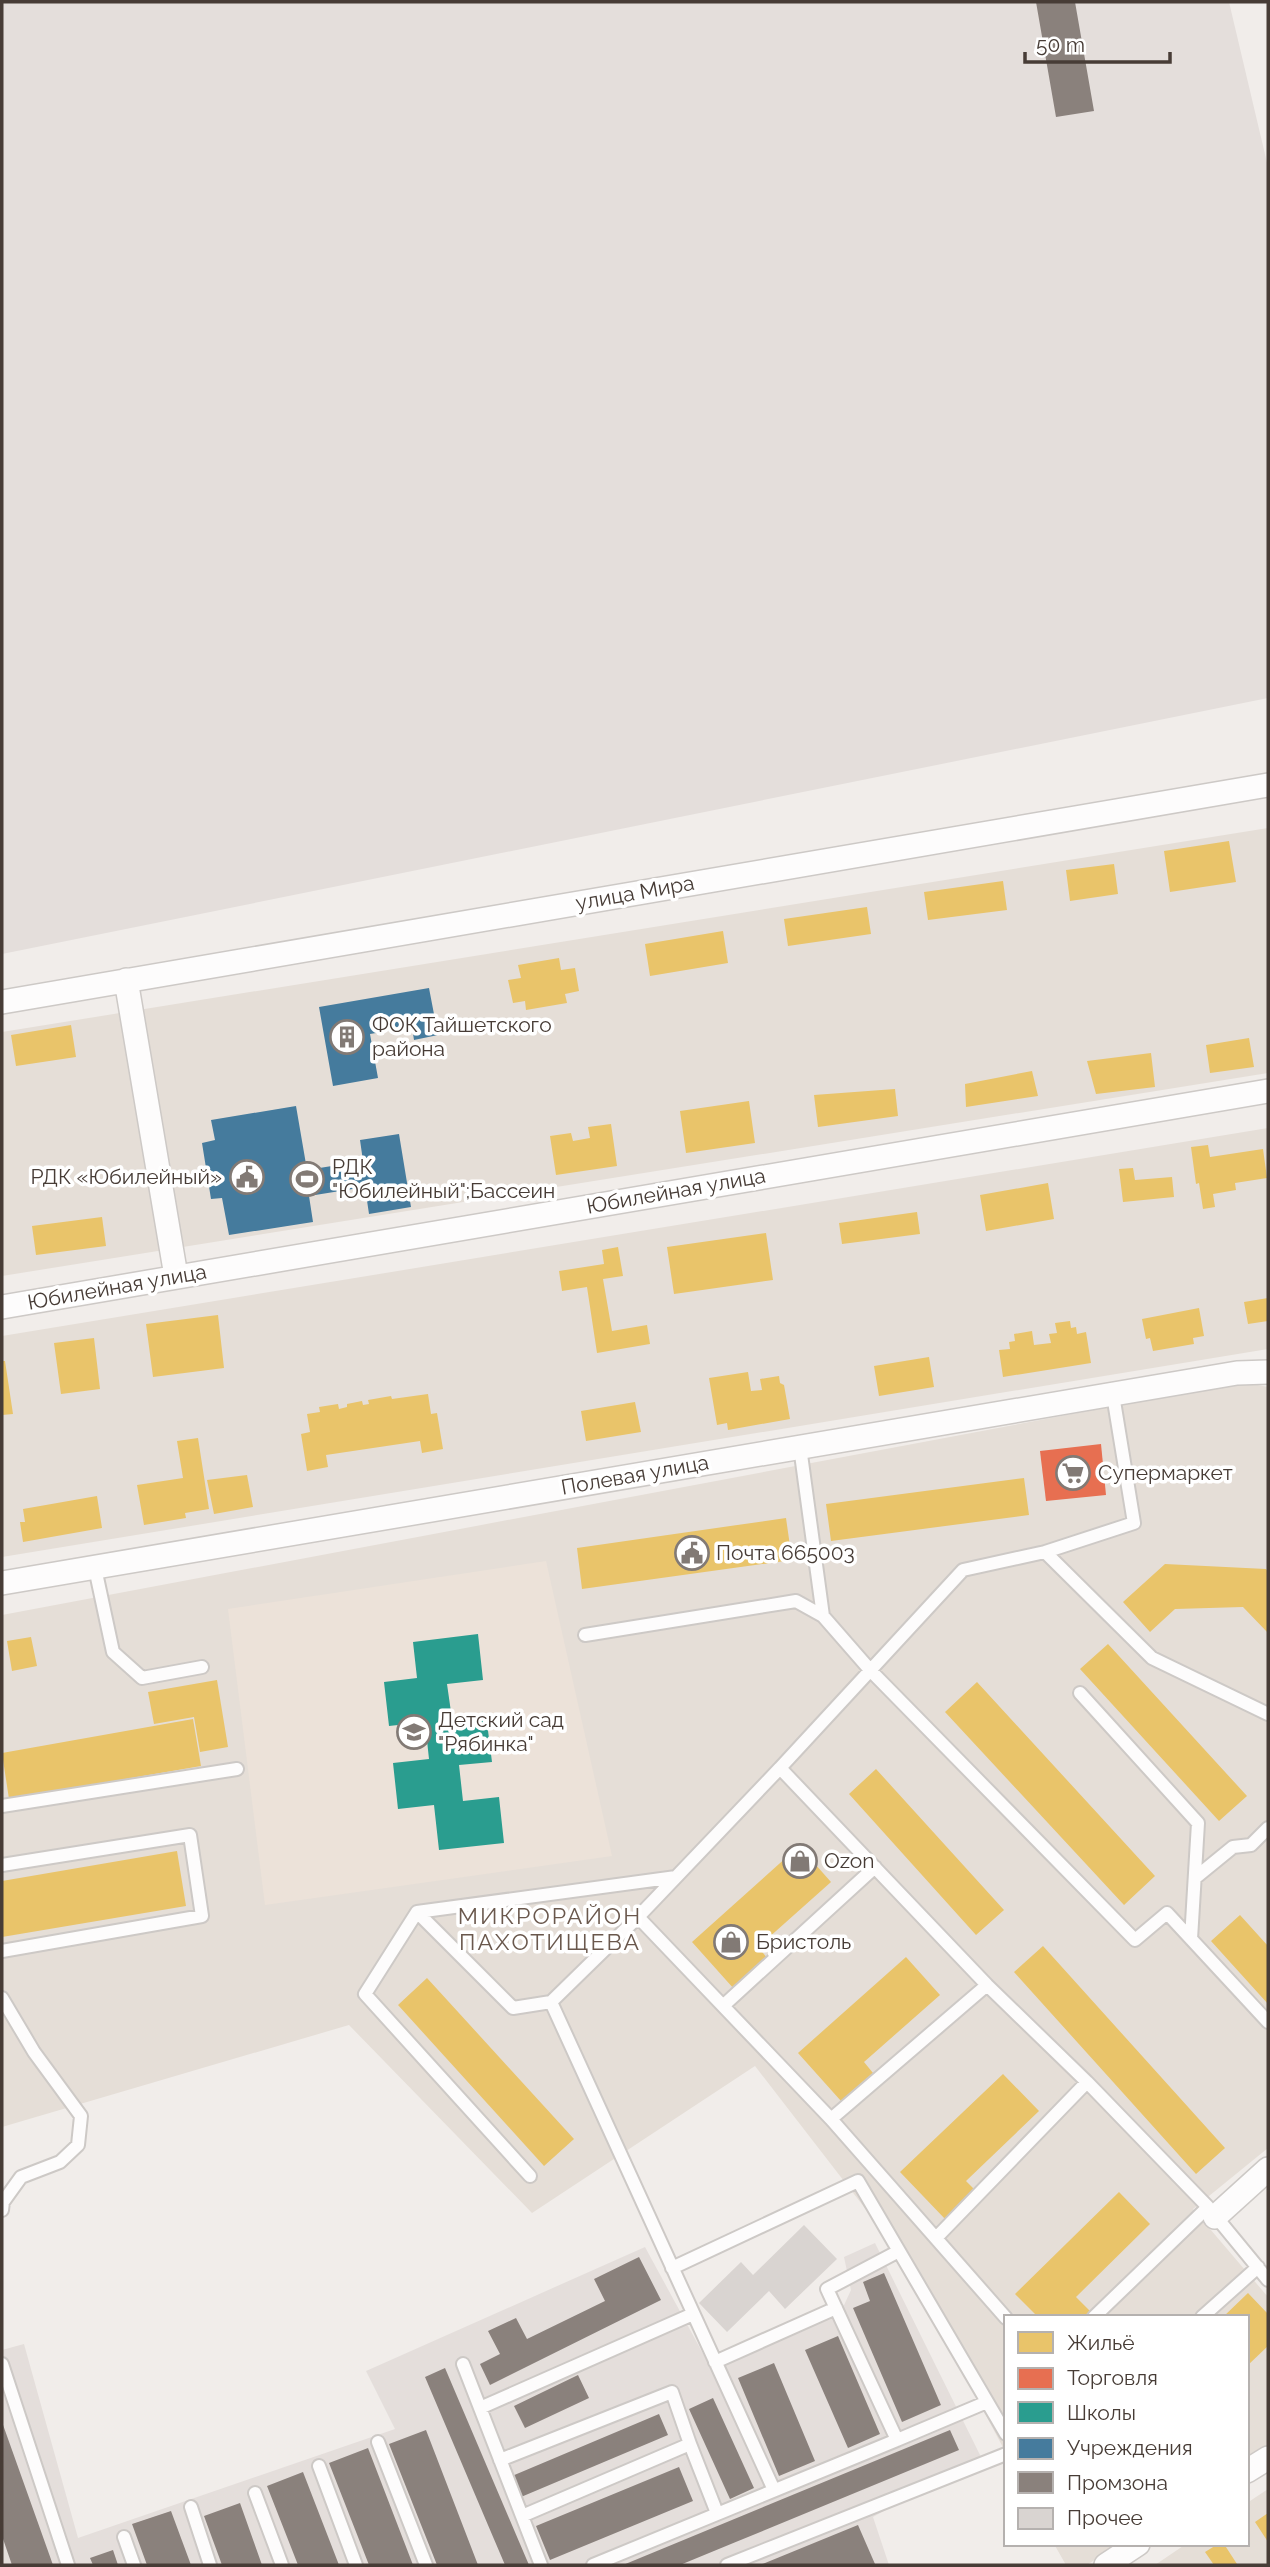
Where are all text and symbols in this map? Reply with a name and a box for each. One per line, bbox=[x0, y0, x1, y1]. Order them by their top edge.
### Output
scale bar bbox=[1025, 21, 1170, 65]
text: 50 m bbox=[1036, 32, 1085, 57]
street label: улица Мира bbox=[574, 870, 696, 915]
place label: ФОК Тайшетского района bbox=[372, 1012, 552, 1061]
building icon: ФОК Тайшетского района bbox=[328, 1018, 366, 1056]
place label: РДК "Юбилейный";Бассеин bbox=[332, 1154, 555, 1203]
public building icon: РДК «Юбилейный» bbox=[228, 1158, 266, 1196]
sports icon: РДК "Юбилейный";Бассеин bbox=[288, 1160, 326, 1198]
street label: Юбилейная улица bbox=[584, 1162, 767, 1219]
place label: РДК «Юбилейный» bbox=[31, 1164, 222, 1189]
street label: Юбилейная улица bbox=[25, 1258, 208, 1315]
street label: Полевая улица bbox=[559, 1449, 711, 1500]
supermarket icon: Супермаркет bbox=[1054, 1454, 1092, 1492]
place label: Супермаркет bbox=[1098, 1460, 1233, 1485]
public building icon: Почта 665003 bbox=[673, 1534, 711, 1572]
place label: Почта 665003 bbox=[716, 1540, 855, 1565]
place label: Детский сад "Рябинка" bbox=[438, 1707, 564, 1756]
school or university icon: Детский сад "Рябинка" bbox=[395, 1713, 433, 1751]
shop icon: Ozon bbox=[781, 1842, 819, 1880]
place label: Ozon bbox=[824, 1848, 875, 1873]
district label: МИКРОРАЙОН ПАХОТИЩЕВА bbox=[458, 1902, 642, 1955]
shop icon: Бристоль bbox=[712, 1923, 750, 1961]
place label: Бристоль bbox=[756, 1929, 851, 1954]
legend bbox=[1004, 2315, 1249, 2546]
text: Жильё bbox=[1067, 2330, 1135, 2355]
text: Торговля bbox=[1067, 2365, 1158, 2390]
text: Школы bbox=[1067, 2400, 1136, 2425]
text: Учреждения bbox=[1067, 2435, 1193, 2460]
text: Промзона bbox=[1067, 2470, 1168, 2495]
text: Прочее bbox=[1067, 2505, 1143, 2530]

